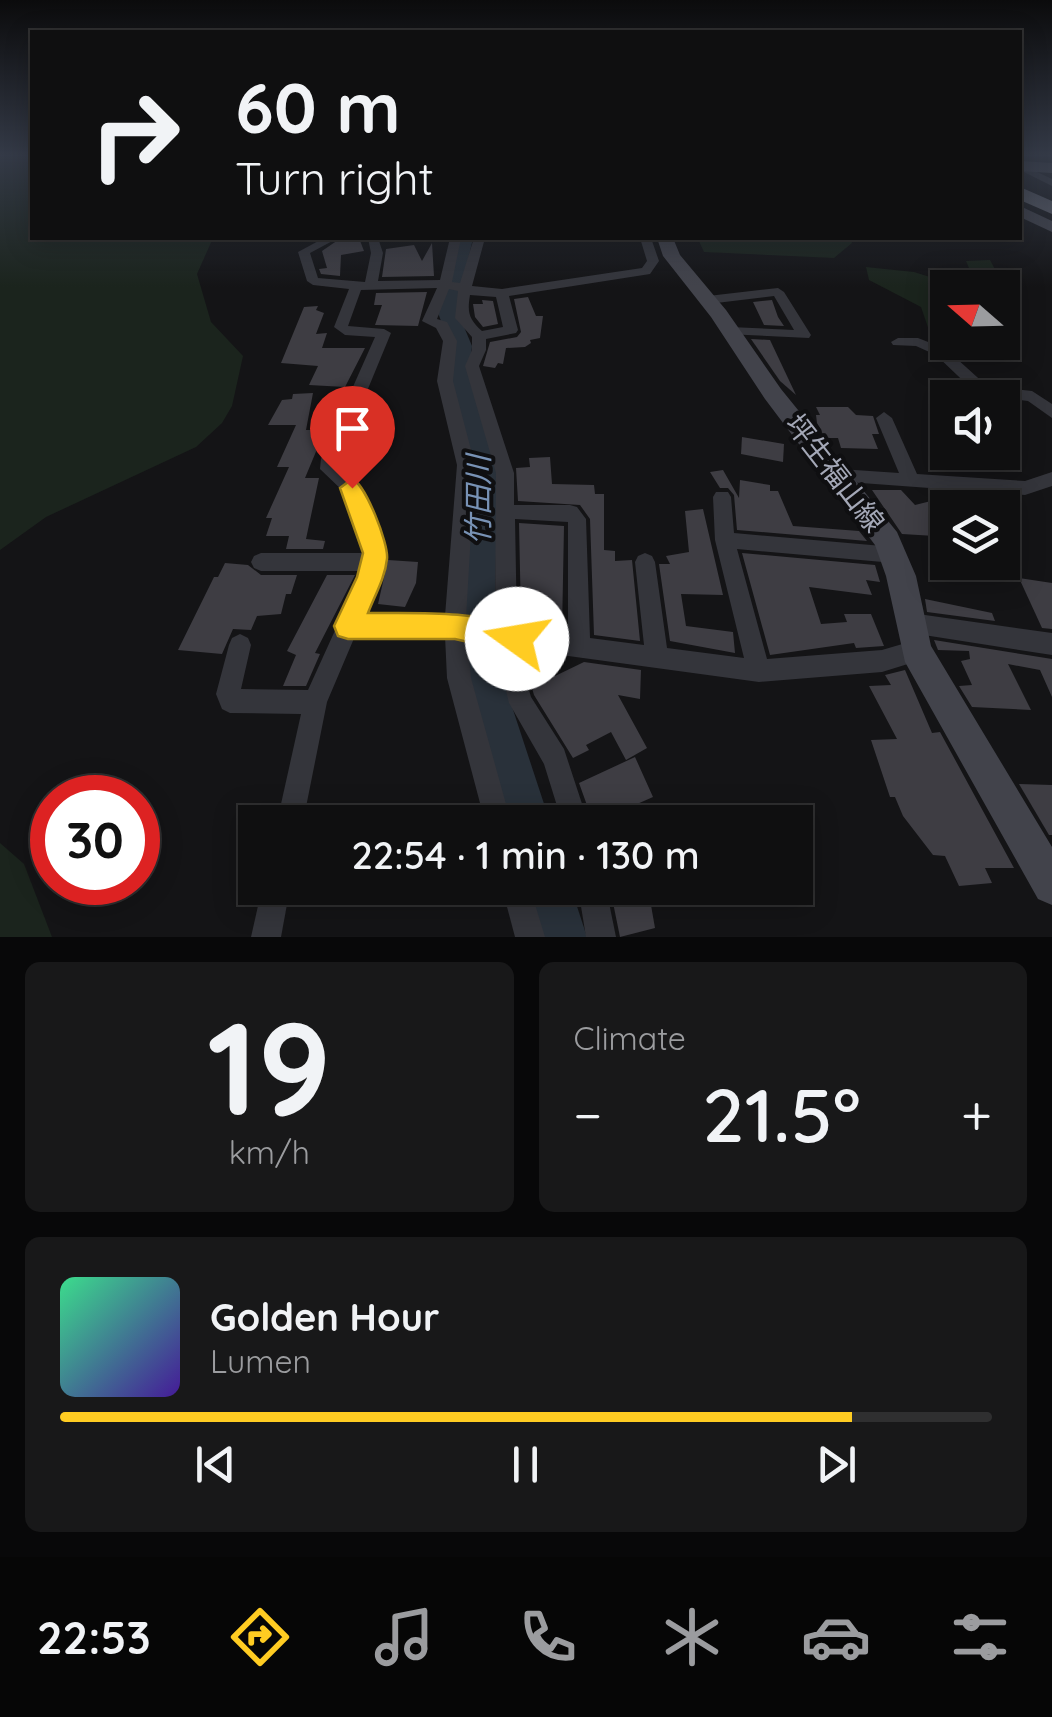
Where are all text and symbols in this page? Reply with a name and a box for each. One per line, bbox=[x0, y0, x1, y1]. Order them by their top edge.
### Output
text: 60 m bbox=[235, 63, 401, 151]
icon: right bbox=[70, 70, 200, 200]
text: Turn right bbox=[235, 150, 434, 206]
north arrow bbox=[930, 270, 1020, 360]
map controls bbox=[930, 270, 1020, 580]
button: sound bbox=[930, 380, 1020, 470]
pin bbox=[310, 386, 395, 489]
icon: arrive bbox=[325, 401, 380, 456]
street label: 坪生福山線 bbox=[779, 407, 892, 539]
water label: 竹田川 bbox=[459, 452, 497, 545]
button: layers bbox=[930, 490, 1020, 580]
position arrow bbox=[465, 587, 569, 691]
speed limit sign: 30 bbox=[30, 775, 160, 905]
text: 22:54 · 1 min · 130 m bbox=[351, 831, 700, 879]
text: 19 bbox=[207, 985, 331, 1148]
text: Climate bbox=[574, 1018, 686, 1058]
text: 21.5° bbox=[702, 1067, 861, 1161]
text: − bbox=[574, 1080, 602, 1149]
text: + bbox=[961, 1080, 992, 1149]
text: km/h bbox=[229, 1132, 310, 1172]
text: Golden Hour bbox=[210, 1293, 439, 1341]
text: Lumen bbox=[210, 1341, 311, 1381]
icon: previous bbox=[188, 1437, 243, 1492]
icon: pause bbox=[498, 1437, 553, 1492]
icon: next bbox=[809, 1437, 864, 1492]
icon: directions bbox=[225, 1602, 295, 1672]
icon: music bbox=[369, 1602, 439, 1672]
icon: phone bbox=[513, 1602, 583, 1672]
icon: climate bbox=[657, 1602, 727, 1672]
icon: car bbox=[801, 1602, 871, 1672]
icon: filters bbox=[945, 1602, 1015, 1672]
text: 22:53 bbox=[37, 1609, 151, 1665]

